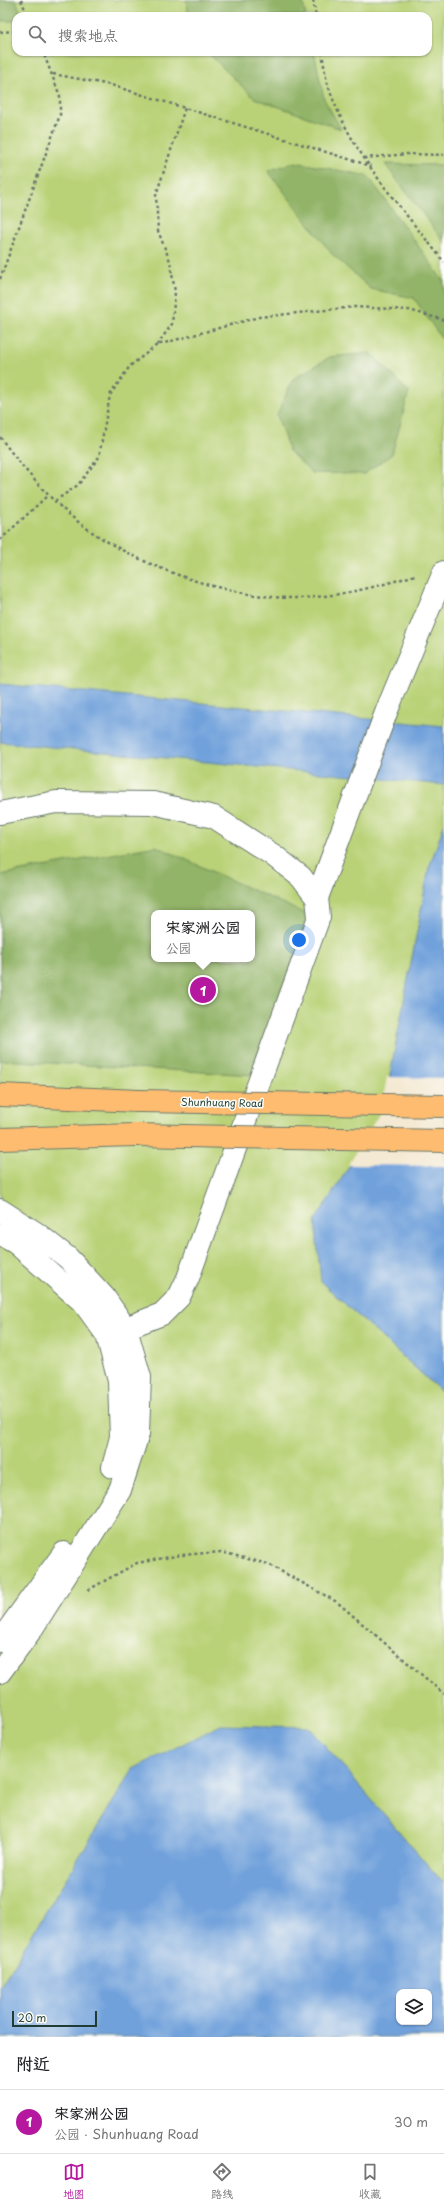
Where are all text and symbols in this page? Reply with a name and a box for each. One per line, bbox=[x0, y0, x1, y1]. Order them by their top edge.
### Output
search box bbox=[12, 12, 432, 56]
icon: search bbox=[26, 23, 48, 45]
text: 搜索地点 bbox=[58, 23, 118, 46]
popup bbox=[151, 910, 255, 962]
text: 宋家洲公园 bbox=[165, 915, 241, 938]
your location bbox=[289, 930, 309, 950]
text: 公园 bbox=[165, 938, 192, 957]
pin: 1 bbox=[190, 975, 216, 1005]
street label: Shunhuang Road bbox=[181, 1094, 263, 1110]
map controls bbox=[396, 1989, 432, 2025]
button: layers bbox=[396, 1989, 432, 2025]
scale bar bbox=[12, 2009, 97, 2028]
text: 20 m bbox=[18, 2009, 46, 2026]
text: 附近 bbox=[16, 2050, 50, 2076]
text: 宋家洲公园 bbox=[54, 2101, 129, 2124]
text: 1 bbox=[26, 2112, 32, 2131]
text: 30 m bbox=[394, 2112, 428, 2131]
text: 公园 · Shunhuang Road bbox=[54, 2124, 199, 2143]
tab: 地图 bbox=[63, 2161, 85, 2202]
tab: 路线 bbox=[211, 2161, 233, 2202]
tab: 收藏 bbox=[359, 2161, 381, 2202]

